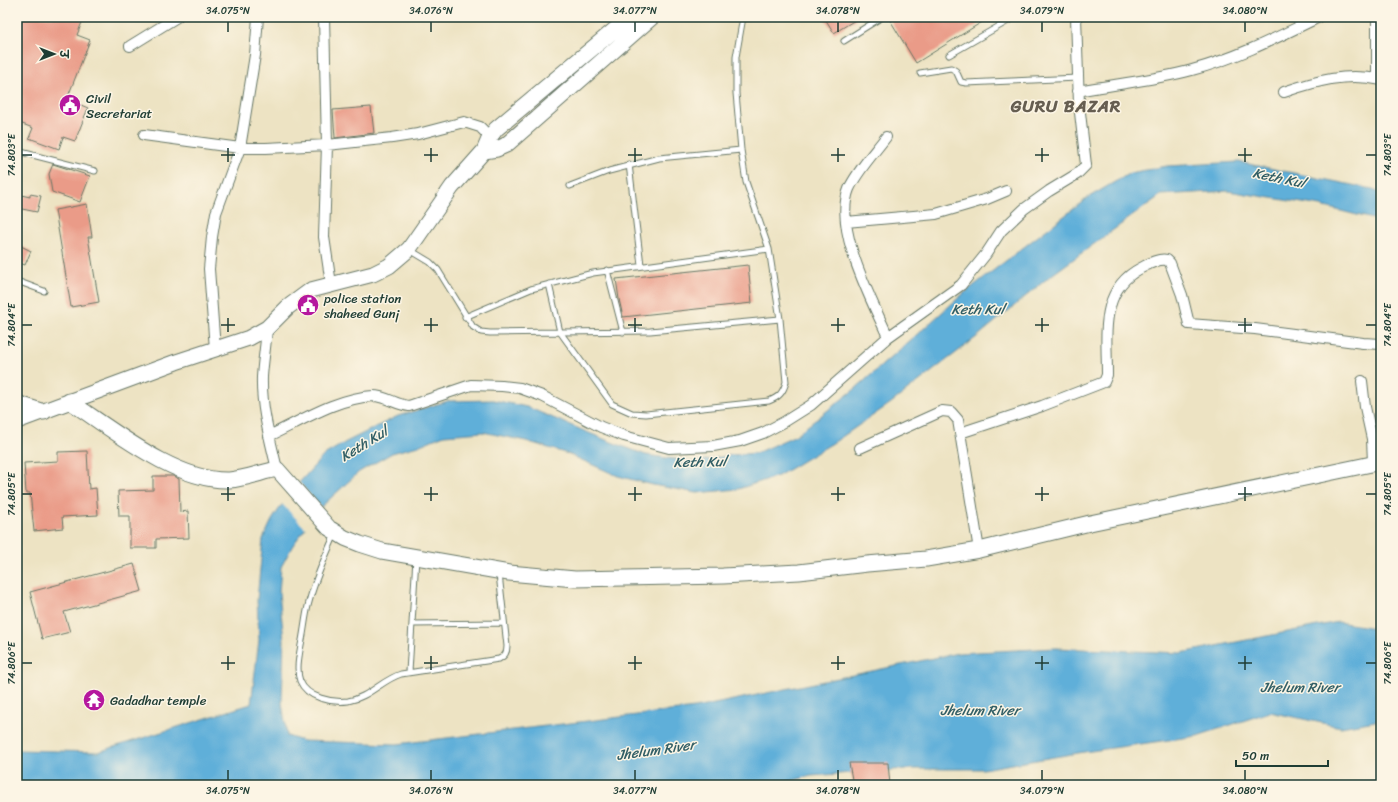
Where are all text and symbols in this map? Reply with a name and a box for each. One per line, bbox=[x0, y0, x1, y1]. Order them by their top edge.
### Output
text: 34.075°N bbox=[206, 2, 250, 20]
text: 34.076°N bbox=[409, 2, 453, 20]
text: 34.077°N bbox=[613, 2, 657, 20]
text: 34.078°N bbox=[816, 2, 860, 20]
text: 34.079°N bbox=[1020, 2, 1064, 20]
text: 34.080°N bbox=[1223, 2, 1267, 20]
north arrow bbox=[34, 34, 74, 74]
text: उ bbox=[54, 49, 73, 59]
place label: Civil Secretariat bbox=[86, 87, 153, 125]
district label: GURU BAZAR bbox=[1010, 91, 1121, 121]
public building icon: Civil Secretariat bbox=[57, 92, 83, 118]
text: 74.803°E bbox=[3, 132, 21, 176]
text: 74.803°E bbox=[1379, 132, 1397, 176]
water label: Keth Kul bbox=[1251, 160, 1310, 196]
place label: police station shaheed Gunj bbox=[323, 287, 401, 325]
public building icon: police station shaheed Gunj bbox=[295, 292, 321, 318]
water label: Keth Kul bbox=[952, 297, 1007, 322]
text: 74.804°E bbox=[3, 302, 21, 347]
text: 74.804°E bbox=[1379, 302, 1397, 347]
water label: Keth Kul bbox=[335, 418, 396, 469]
water label: Keth Kul bbox=[673, 449, 730, 475]
text: 74.805°E bbox=[3, 471, 21, 516]
text: 74.805°E bbox=[1379, 471, 1397, 516]
text: 74.806°E bbox=[3, 640, 21, 684]
text: 74.806°E bbox=[1379, 640, 1397, 684]
water label: Jhelum River bbox=[1261, 675, 1343, 700]
temple icon: Gadadhar temple bbox=[81, 687, 107, 713]
place label: Gadadhar temple bbox=[110, 689, 207, 712]
water label: Jhelum River bbox=[941, 698, 1023, 723]
water label: Jhelum River bbox=[615, 732, 700, 768]
scale bar bbox=[1236, 742, 1328, 768]
text: 50 m bbox=[1242, 745, 1269, 767]
text: 34.075°N bbox=[206, 782, 250, 800]
text: 34.076°N bbox=[409, 782, 453, 800]
text: 34.077°N bbox=[613, 782, 657, 800]
text: 34.078°N bbox=[816, 782, 860, 800]
text: 34.079°N bbox=[1020, 782, 1064, 800]
text: 34.080°N bbox=[1223, 782, 1267, 800]

